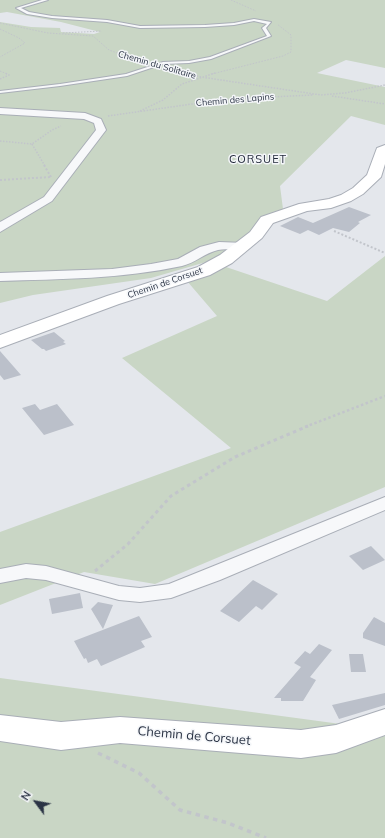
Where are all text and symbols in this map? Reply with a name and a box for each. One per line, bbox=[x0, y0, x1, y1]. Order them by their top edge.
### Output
street label: Chemin du Solitaire bbox=[117, 49, 197, 81]
street label: Chemin des Lapins bbox=[195, 91, 275, 109]
district label: CORSUET bbox=[229, 153, 287, 167]
street label: Chemin de Corsuet bbox=[126, 265, 204, 301]
street label: Chemin de Corsuet bbox=[137, 723, 251, 749]
north arrow bbox=[16, 782, 56, 822]
text: N bbox=[18, 788, 34, 803]

